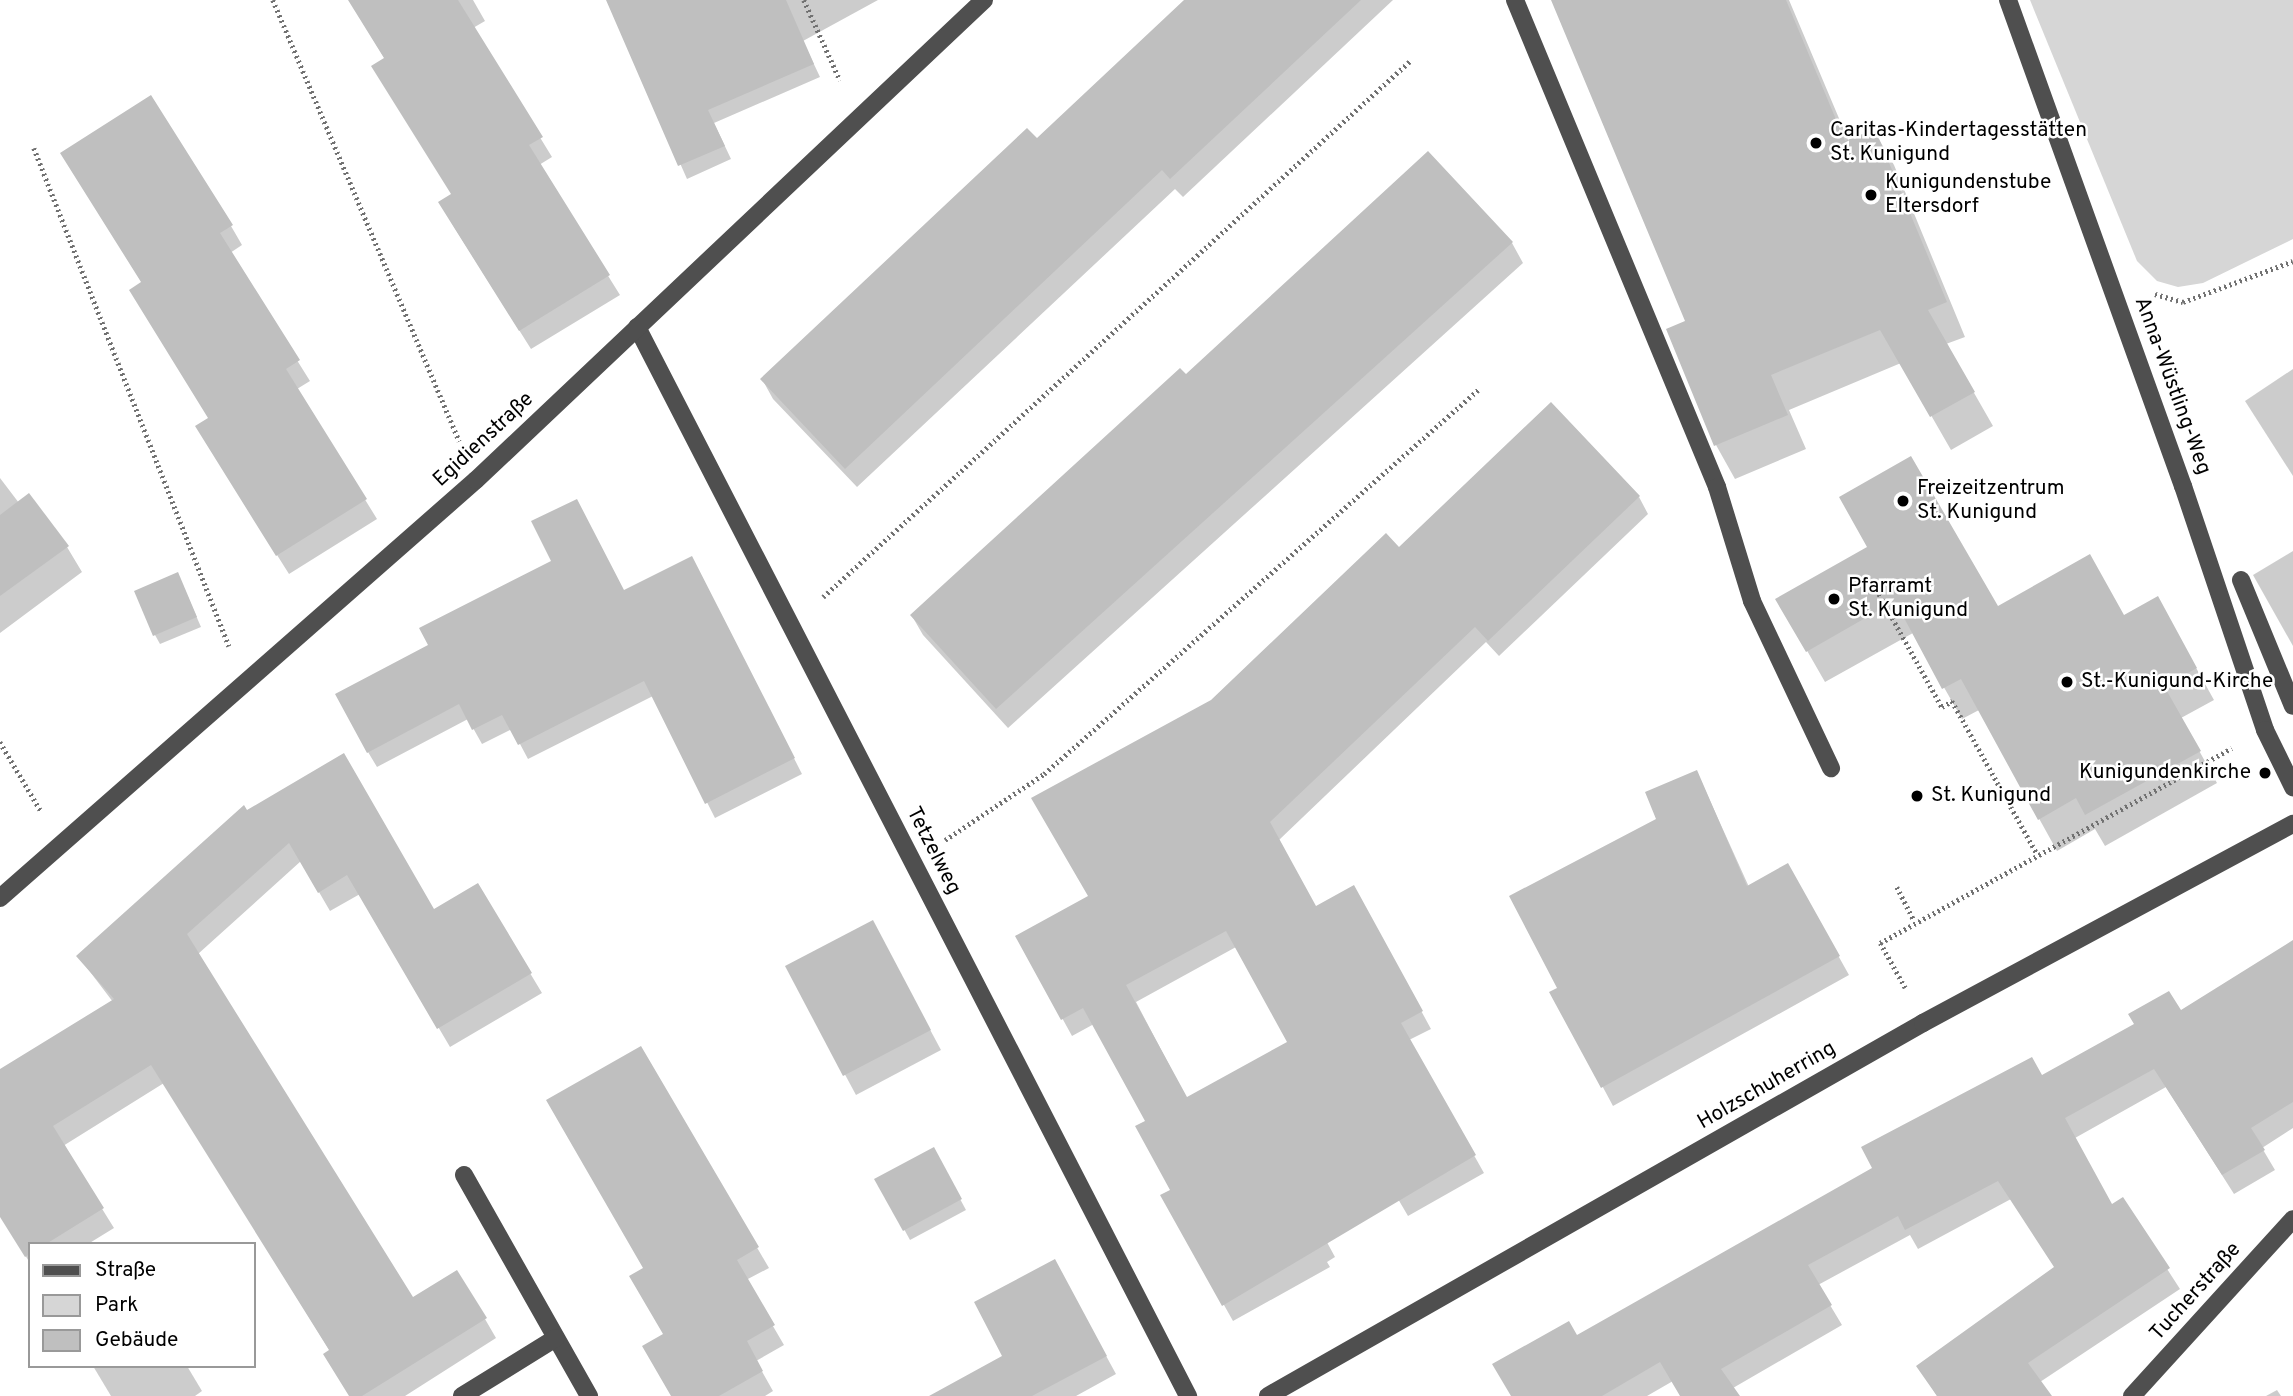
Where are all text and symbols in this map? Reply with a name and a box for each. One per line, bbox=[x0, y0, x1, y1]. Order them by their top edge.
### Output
place label: Caritas-Kindertagesstätten St. Kunigund bbox=[1830, 118, 2087, 168]
marker: Caritas-Kindertagesstätten St. Kunigund bbox=[1808, 135, 1824, 151]
place label: Kunigundenstube Eltersdorf bbox=[1885, 170, 2051, 220]
marker: Kunigundenstube Eltersdorf bbox=[1863, 187, 1879, 203]
street label: Anna-Wüstling-Weg bbox=[2128, 294, 2216, 478]
street label: Egidienstraße bbox=[429, 387, 539, 493]
place label: Freizeitzentrum St. Kunigund bbox=[1917, 476, 2065, 526]
marker: Freizeitzentrum St. Kunigund bbox=[1895, 493, 1911, 509]
place label: Pfarramt St. Kunigund bbox=[1848, 574, 1968, 624]
marker: Pfarramt St. Kunigund bbox=[1826, 591, 1842, 607]
place label: St.-Kunigund-Kirche bbox=[2081, 669, 2273, 695]
marker: St.-Kunigund-Kirche bbox=[2059, 674, 2075, 690]
place label: Kunigundenkirche bbox=[2079, 760, 2251, 786]
marker: Kunigundenkirche bbox=[2257, 765, 2273, 781]
place label: St. Kunigund bbox=[1931, 783, 2051, 809]
marker: St. Kunigund bbox=[1909, 788, 1925, 804]
street label: Tetzelweg bbox=[900, 803, 966, 899]
street label: Holzschuherring bbox=[1693, 1036, 1841, 1136]
street label: Tucherstraße bbox=[2145, 1238, 2247, 1346]
legend bbox=[28, 1242, 256, 1368]
text: Straße bbox=[95, 1257, 156, 1284]
text: Park bbox=[95, 1292, 138, 1319]
text: Gebäude bbox=[95, 1327, 178, 1354]

